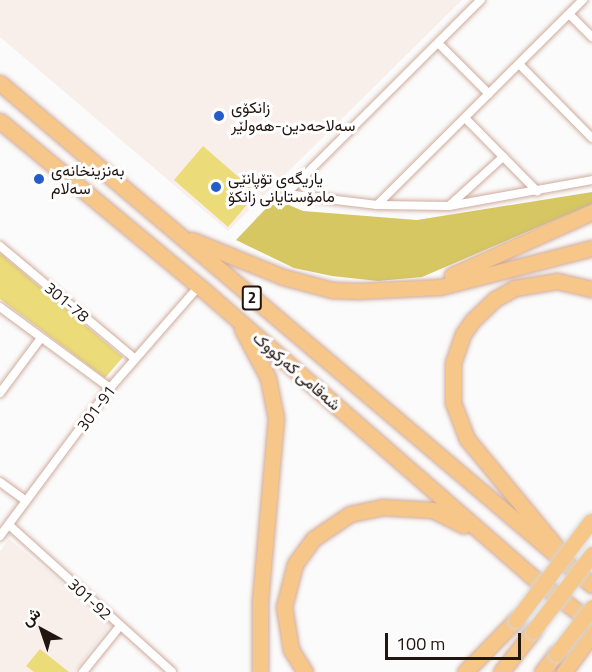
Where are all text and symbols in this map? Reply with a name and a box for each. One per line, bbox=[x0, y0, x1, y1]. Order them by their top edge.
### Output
place label: زانکۆی سەلاحەدین-هەولێر bbox=[231, 97, 355, 135]
marker: زانکۆی سەلاحەدین-هەولێر bbox=[212, 109, 226, 123]
place label: بەنزینخانەی سەلام bbox=[51, 160, 124, 198]
place label: یاریگەی تۆپانێی مامۆستایانی زانکۆ bbox=[228, 168, 335, 206]
marker: بەنزینخانەی سەلام bbox=[32, 172, 46, 186]
marker: یاریگەی تۆپانێی مامۆستایانی زانکۆ bbox=[209, 180, 223, 194]
street label: 301-78 bbox=[41, 278, 93, 326]
road number: 2 bbox=[242, 286, 262, 310]
street label: شەقامی کەرکووک bbox=[249, 328, 345, 414]
street label: 301-91 bbox=[73, 382, 119, 434]
street label: 301-92 bbox=[65, 574, 115, 624]
north arrow bbox=[12, 600, 72, 660]
text: ش bbox=[15, 601, 46, 632]
scale bar bbox=[388, 621, 524, 659]
text: 100 m bbox=[396, 630, 445, 657]

